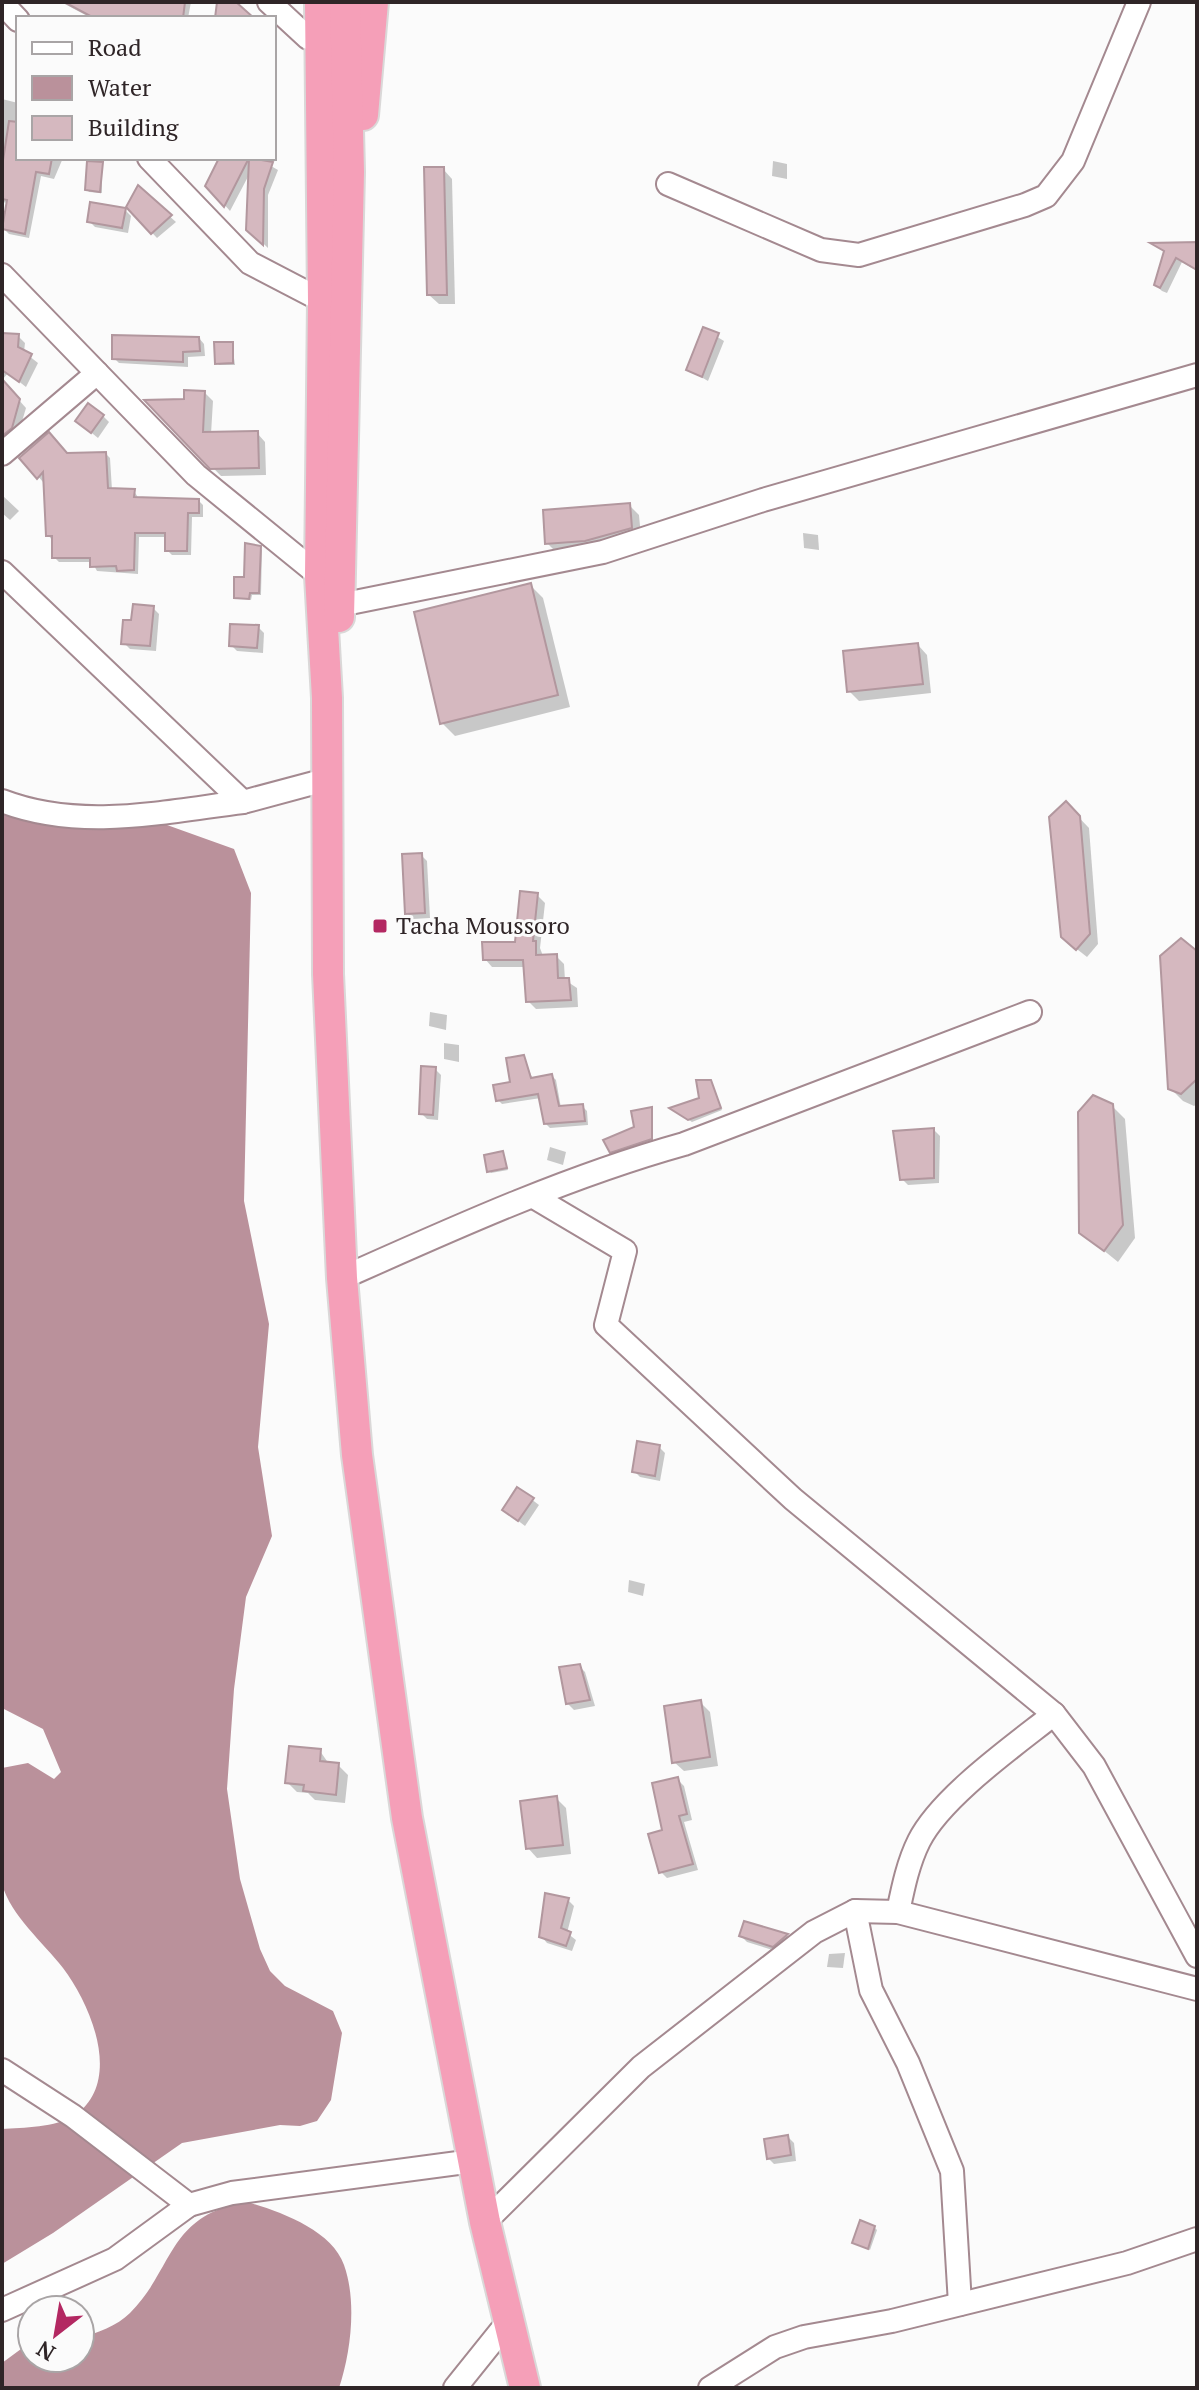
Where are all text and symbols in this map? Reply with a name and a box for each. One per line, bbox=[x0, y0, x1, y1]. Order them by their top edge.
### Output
legend bbox=[16, 16, 276, 160]
text: Road bbox=[88, 31, 142, 63]
text: Water bbox=[88, 71, 152, 103]
text: Building bbox=[88, 111, 179, 143]
place label: Tacha Moussoro bbox=[396, 909, 570, 941]
marker: Tacha Moussoro bbox=[371, 917, 389, 935]
north arrow bbox=[16, 2294, 96, 2374]
text: N bbox=[31, 2335, 60, 2368]

